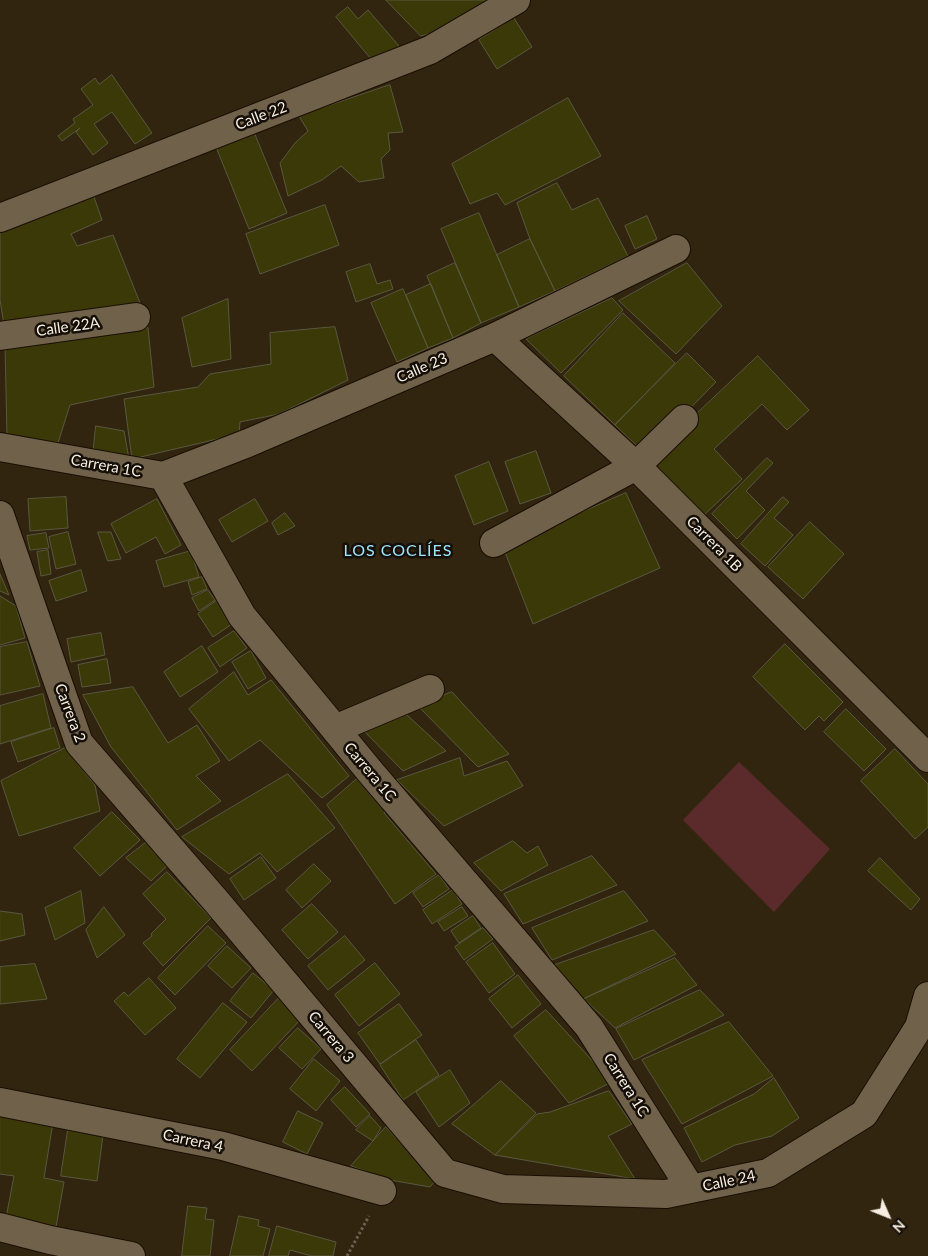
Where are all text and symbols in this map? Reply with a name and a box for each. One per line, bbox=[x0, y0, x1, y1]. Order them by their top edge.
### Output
street label: Calle 22 bbox=[233, 98, 289, 134]
street label: Calle 22A bbox=[35, 314, 101, 340]
street label: Calle 23 bbox=[394, 349, 450, 387]
street label: Carrera 1C bbox=[69, 451, 143, 481]
street label: Carrera 1B bbox=[683, 513, 745, 575]
district label: LOS COCLÍES bbox=[342, 541, 454, 561]
street label: Carrera 2 bbox=[51, 681, 89, 745]
street label: Carrera 1C bbox=[340, 739, 400, 805]
street label: Carrera 3 bbox=[304, 1008, 358, 1066]
street label: Carrera 1C bbox=[599, 1050, 653, 1120]
street label: Carrera 4 bbox=[161, 1126, 225, 1156]
street label: Calle 24 bbox=[701, 1167, 757, 1195]
north arrow bbox=[863, 1191, 913, 1241]
text: N bbox=[889, 1217, 909, 1237]

